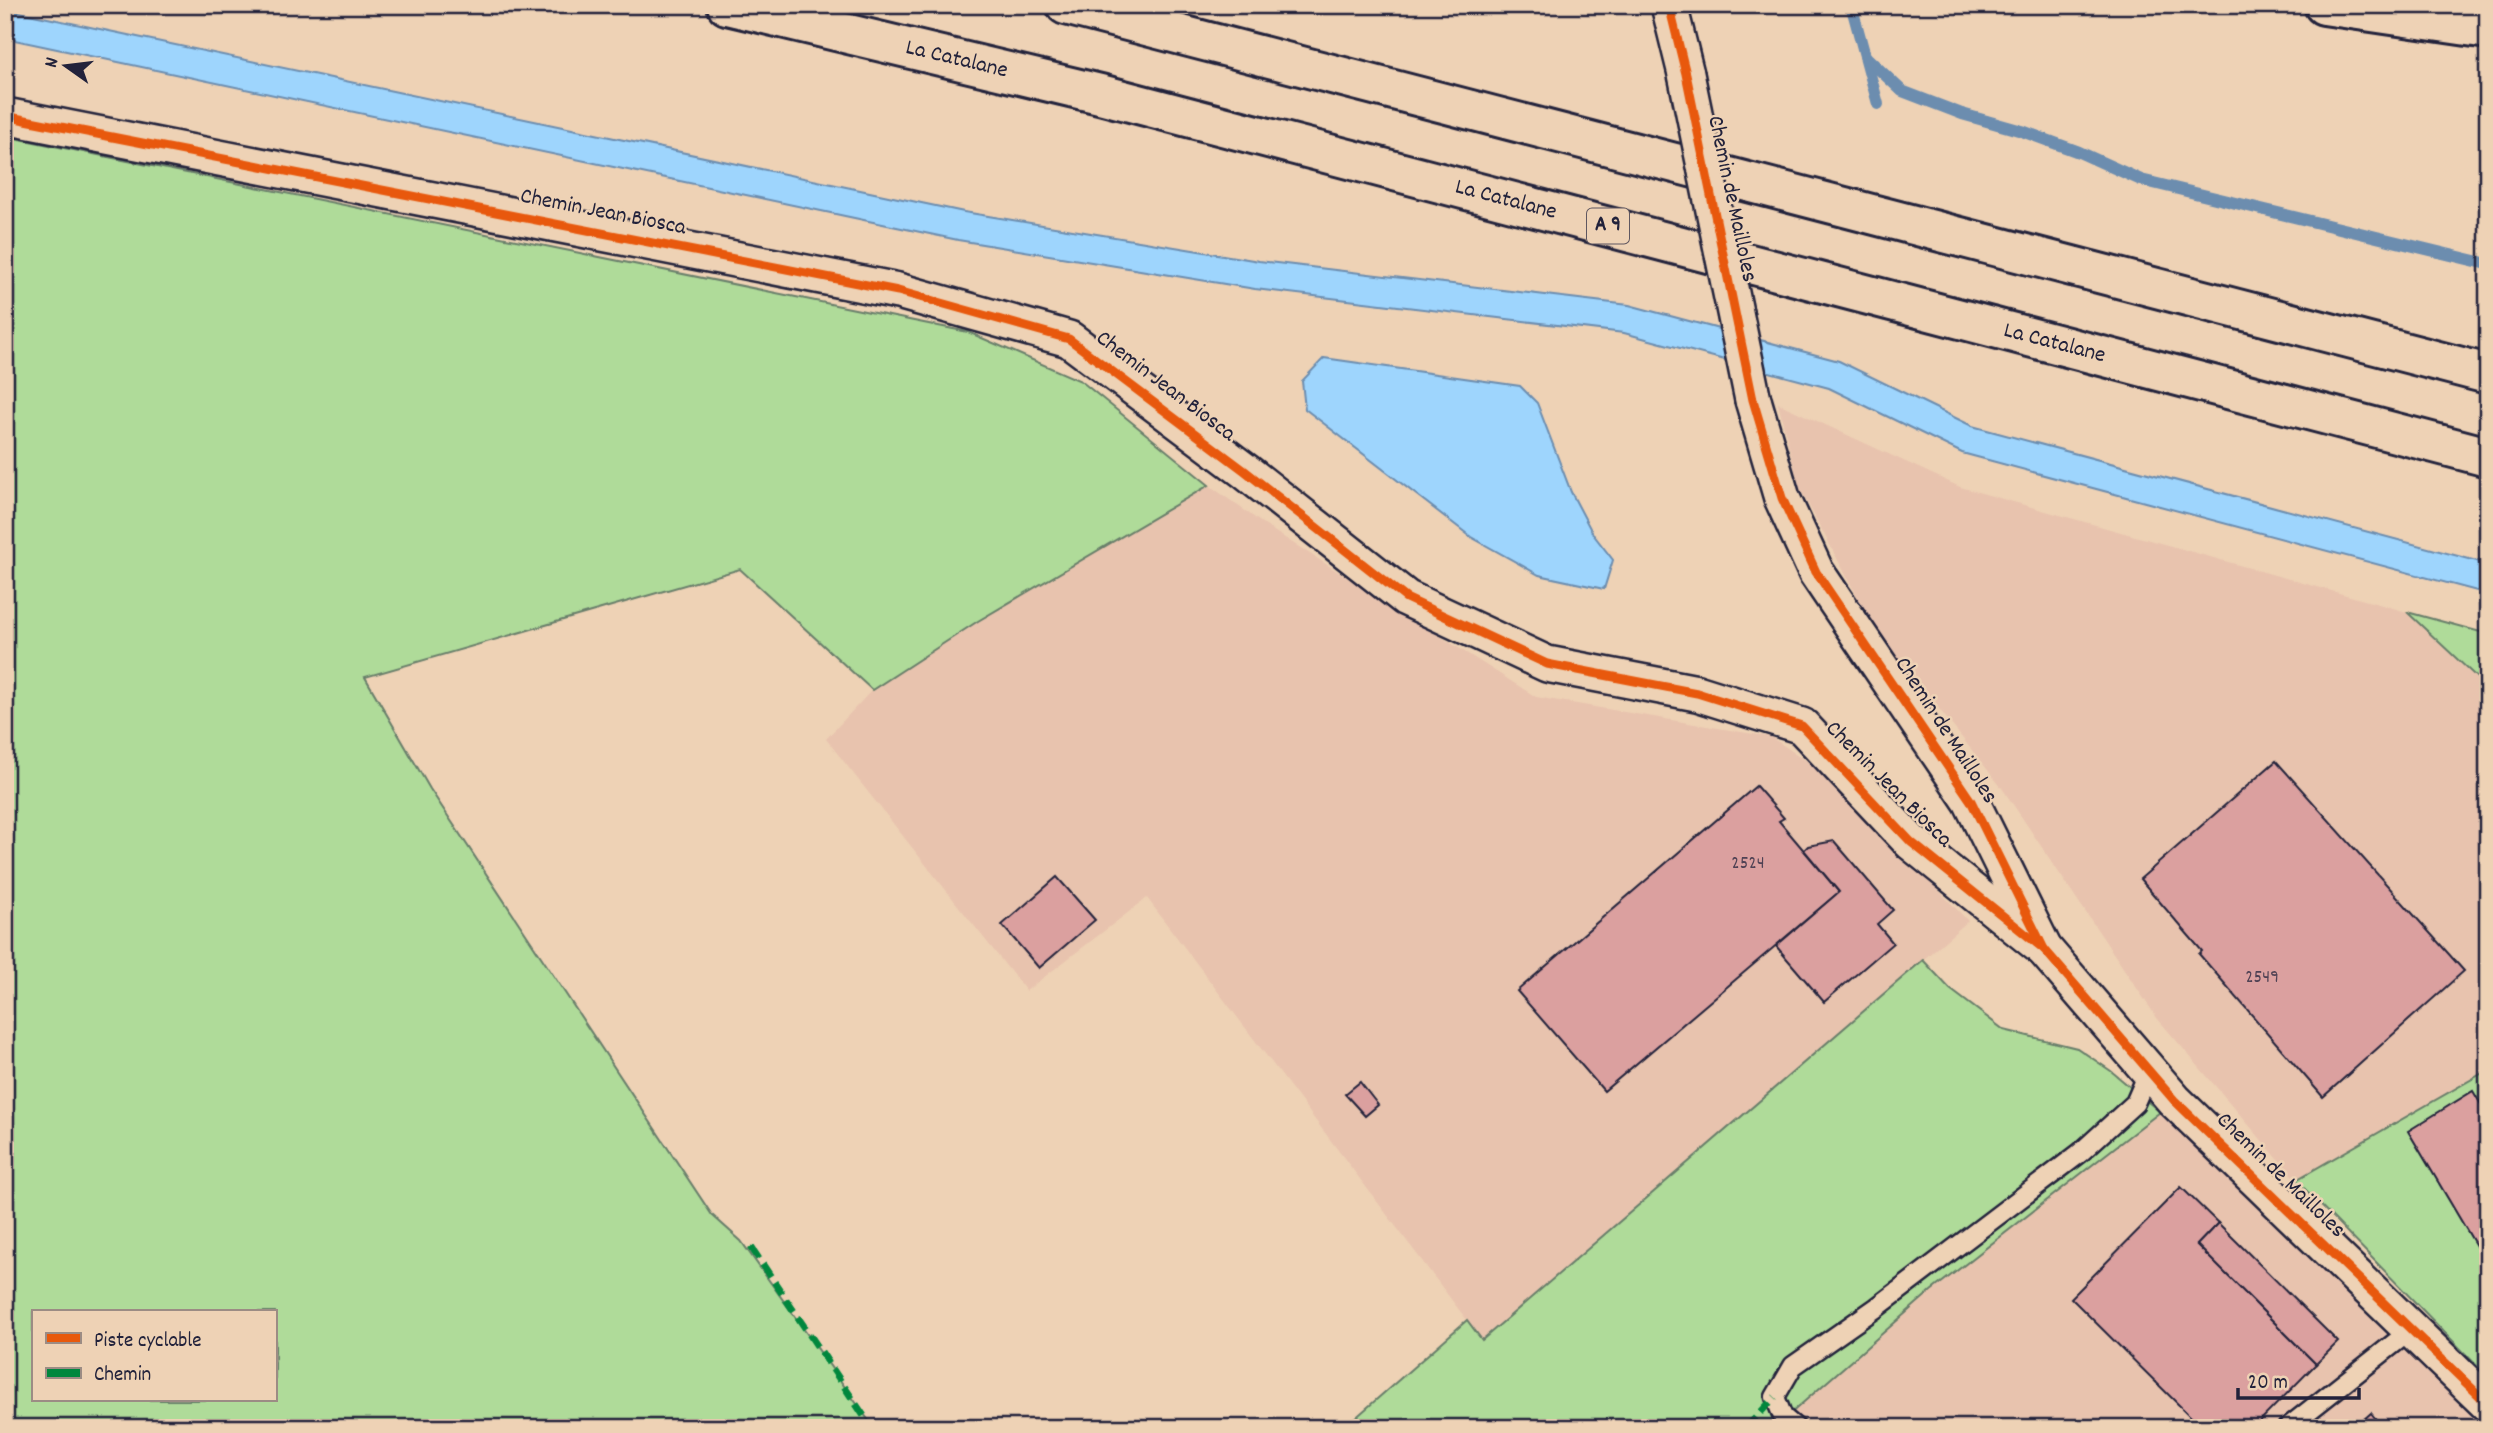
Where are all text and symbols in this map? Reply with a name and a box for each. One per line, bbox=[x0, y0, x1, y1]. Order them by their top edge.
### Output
north arrow bbox=[32, 32, 102, 102]
street label: La Catalane bbox=[902, 32, 1011, 88]
text: N bbox=[39, 55, 67, 71]
street label: Chemin de Mailloles bbox=[1697, 113, 1765, 285]
street label: La Catalane bbox=[1451, 171, 1560, 229]
street label: Chemin Jean Biosca bbox=[517, 181, 690, 245]
road number: A 9 bbox=[1587, 208, 1629, 244]
street label: La Catalane bbox=[2000, 314, 2109, 373]
street label: Chemin Jean Biosca bbox=[1088, 323, 1243, 452]
street label: Chemin de Mailloles bbox=[1885, 651, 2005, 811]
street label: Chemin Jean Biosca bbox=[1817, 714, 1960, 857]
house number: 2524 bbox=[1731, 851, 1765, 878]
house number: 2549 bbox=[2245, 965, 2279, 992]
street label: Chemin de Mailloles bbox=[2208, 1105, 2352, 1247]
legend bbox=[32, 1310, 276, 1402]
text: Piste cyclable bbox=[94, 1327, 202, 1357]
scale bar bbox=[2238, 1356, 2358, 1400]
text: Chemin bbox=[94, 1361, 151, 1391]
text: 20 m bbox=[2248, 1369, 2288, 1399]

